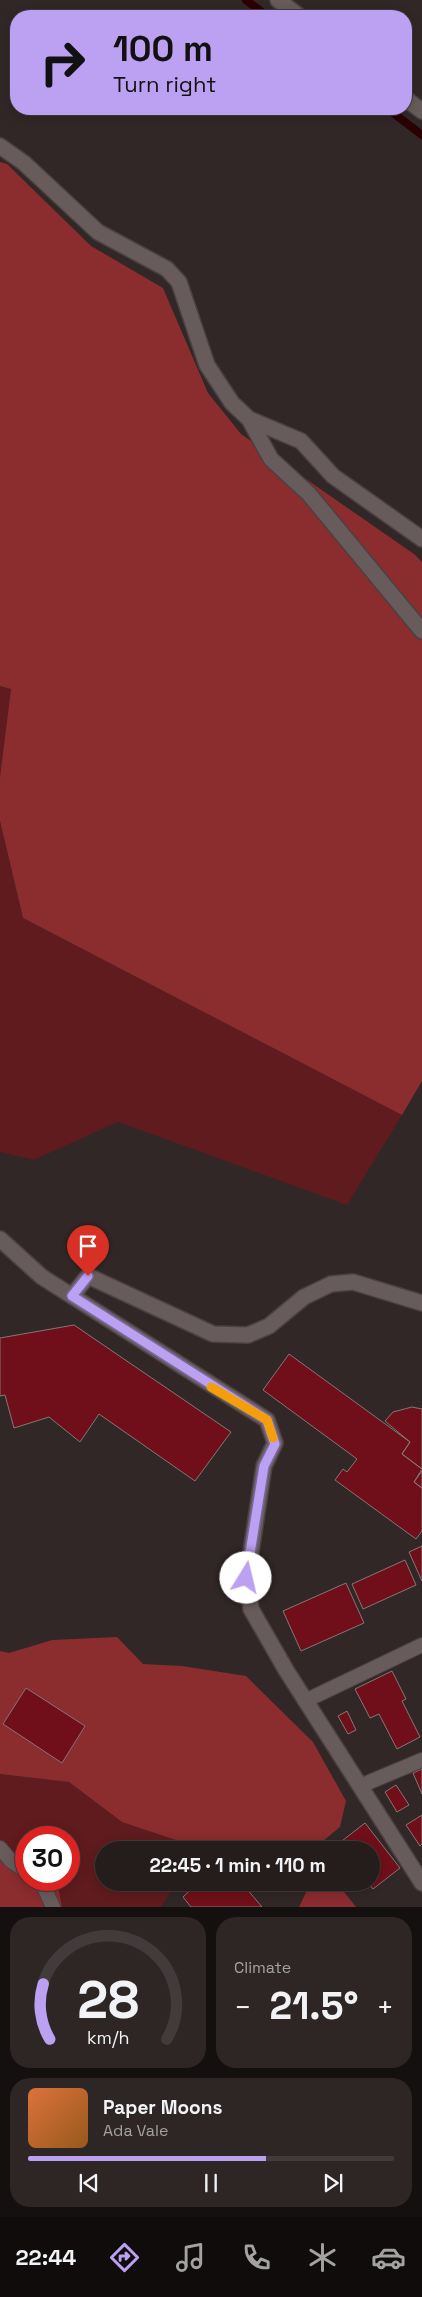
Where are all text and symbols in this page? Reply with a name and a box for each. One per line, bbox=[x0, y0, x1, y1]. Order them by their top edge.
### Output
text: 100 m bbox=[113, 27, 213, 71]
icon: right bbox=[30, 30, 95, 95]
text: Turn right bbox=[113, 70, 216, 98]
pin bbox=[67, 1225, 109, 1276]
icon: arrive bbox=[74, 1232, 102, 1260]
position arrow bbox=[219, 1551, 271, 1603]
speed limit sign: 30 bbox=[15, 1826, 80, 1891]
text: 22:45 · 1 min · 110 m bbox=[149, 1853, 326, 1878]
text: Climate bbox=[234, 1957, 291, 1978]
text: 28 bbox=[77, 1967, 139, 2033]
text: 21.5° bbox=[270, 1982, 358, 2030]
text: − bbox=[234, 1989, 251, 2025]
text: + bbox=[377, 1989, 394, 2025]
text: km/h bbox=[87, 2026, 129, 2049]
text: Paper Moons bbox=[103, 2095, 222, 2120]
text: Ada Vale bbox=[103, 2120, 168, 2141]
icon: previous bbox=[75, 2169, 103, 2197]
icon: pause bbox=[197, 2169, 225, 2197]
icon: next bbox=[319, 2169, 347, 2197]
icon: directions bbox=[107, 2240, 142, 2275]
icon: music bbox=[173, 2240, 208, 2275]
icon: phone bbox=[239, 2240, 274, 2275]
icon: climate bbox=[305, 2240, 340, 2275]
icon: car bbox=[371, 2240, 406, 2275]
text: 22:44 bbox=[16, 2243, 76, 2271]

